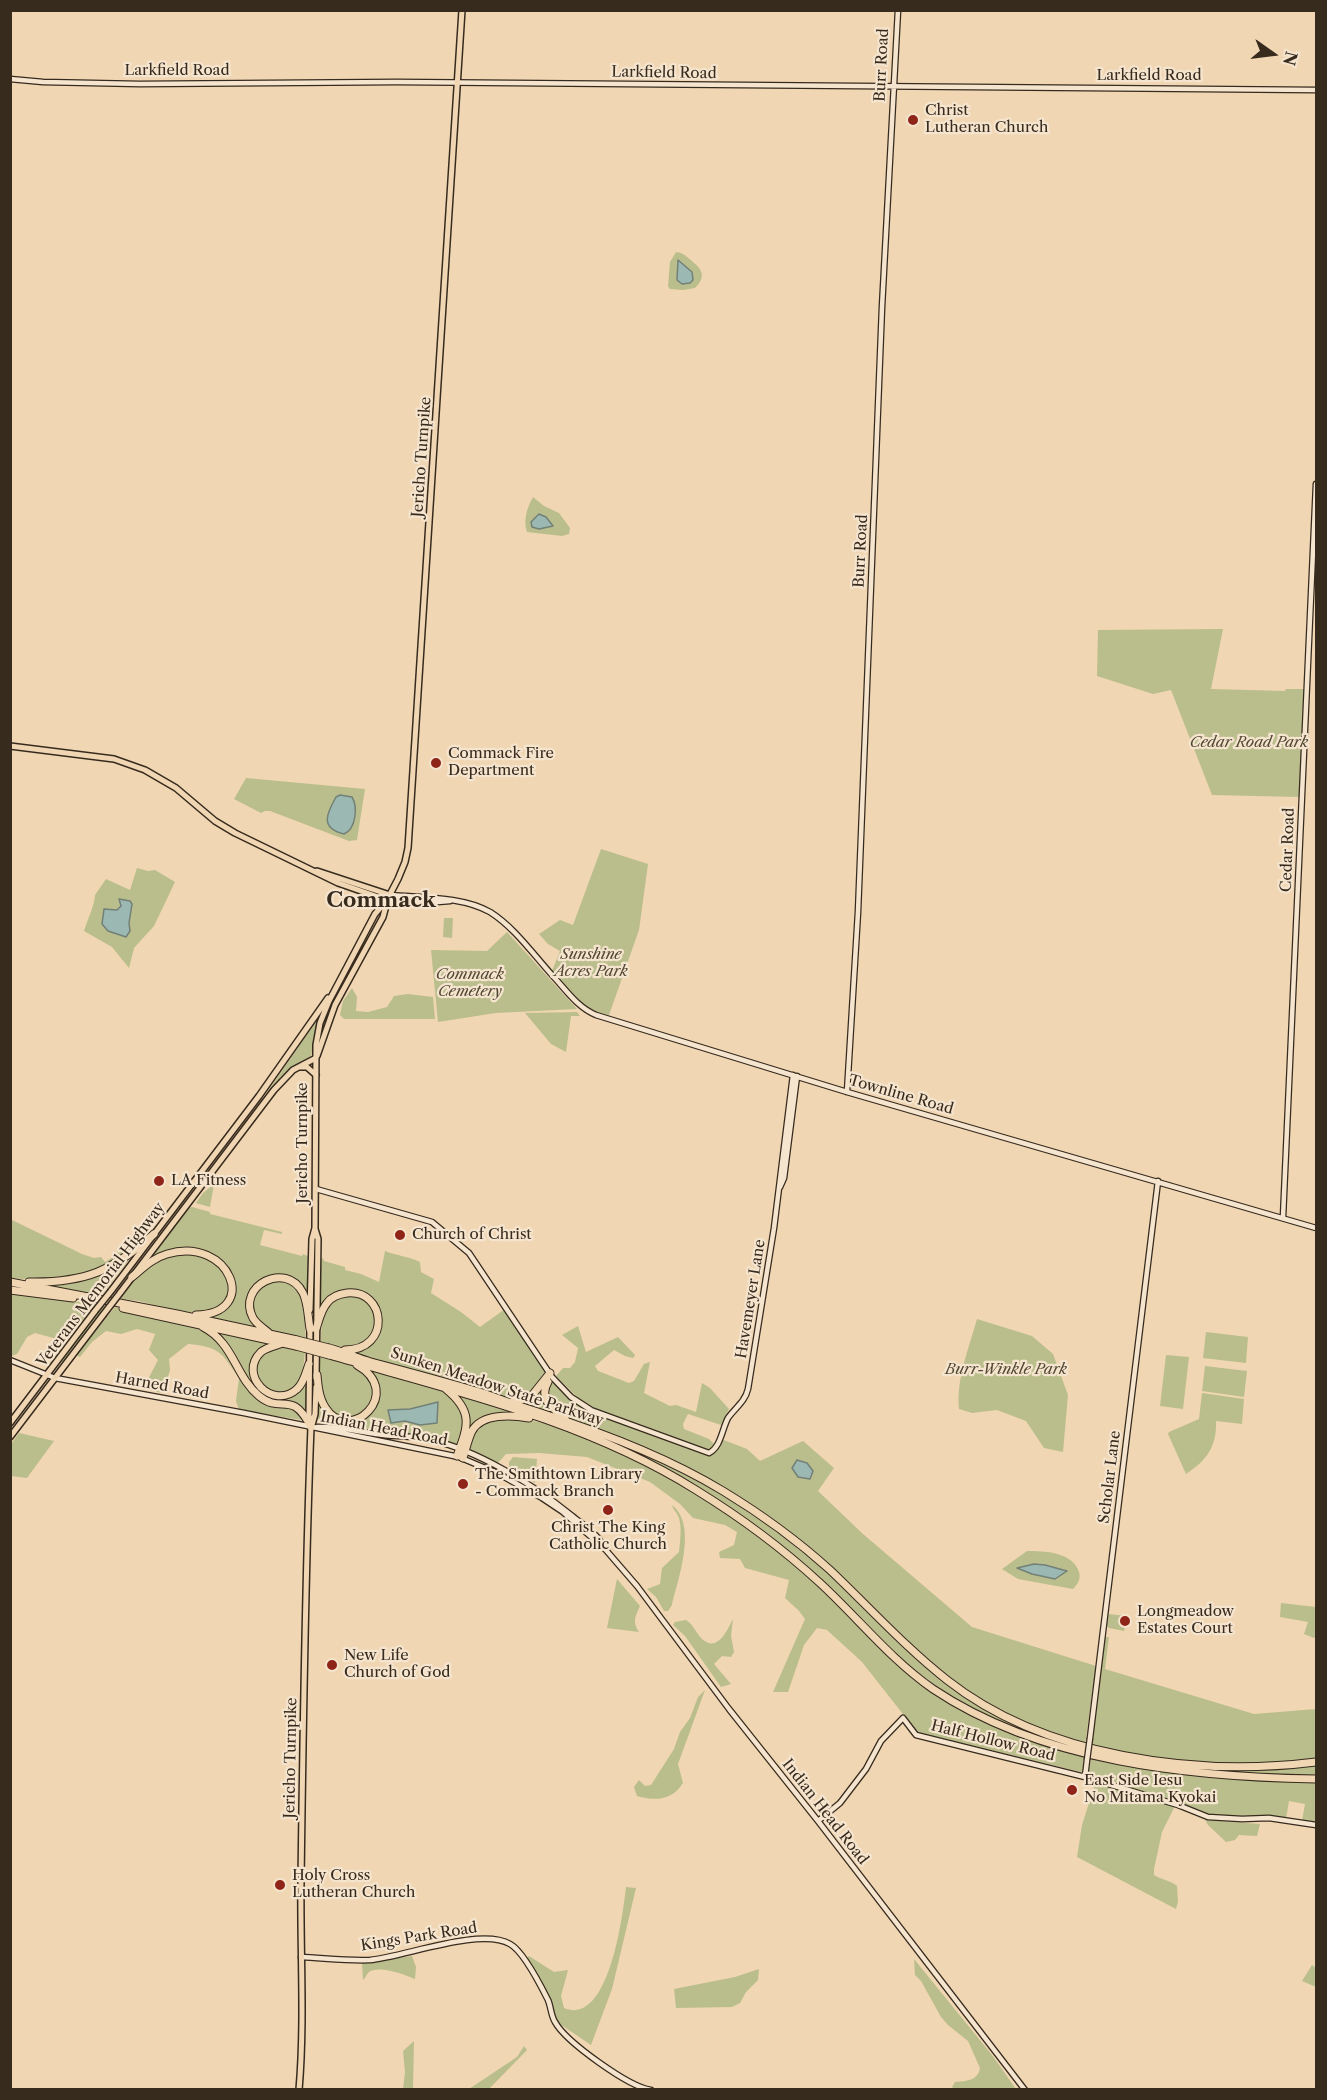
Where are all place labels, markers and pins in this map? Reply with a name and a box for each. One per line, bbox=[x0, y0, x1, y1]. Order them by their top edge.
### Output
place label: Christ Lutheran Church bbox=[925, 102, 1048, 137]
marker: Christ Lutheran Church bbox=[906, 113, 920, 127]
place label: Commack Fire Department bbox=[448, 745, 554, 780]
marker: Commack Fire Department bbox=[429, 756, 443, 770]
place label: LA Fitness bbox=[171, 1172, 246, 1190]
marker: LA Fitness bbox=[152, 1174, 166, 1188]
place label: Church of Christ bbox=[412, 1226, 532, 1244]
marker: Church of Christ bbox=[393, 1228, 407, 1242]
place label: The Smithtown Library - Commack Branch bbox=[475, 1466, 642, 1501]
marker: The Smithtown Library - Commack Branch bbox=[456, 1477, 470, 1491]
marker: Christ The King Catholic Church bbox=[601, 1503, 615, 1517]
place label: Christ The King Catholic Church bbox=[549, 1519, 667, 1554]
place label: Longmeadow Estates Court bbox=[1137, 1603, 1234, 1638]
marker: Longmeadow Estates Court bbox=[1118, 1614, 1132, 1628]
place label: New Life Church of God bbox=[344, 1647, 450, 1682]
marker: New Life Church of God bbox=[325, 1658, 339, 1672]
place label: East Side Iesu No Mitama Kyokai bbox=[1084, 1772, 1216, 1807]
marker: East Side Iesu No Mitama Kyokai bbox=[1065, 1783, 1079, 1797]
place label: Holy Cross Lutheran Church bbox=[292, 1867, 415, 1902]
marker: Holy Cross Lutheran Church bbox=[273, 1878, 287, 1892]

